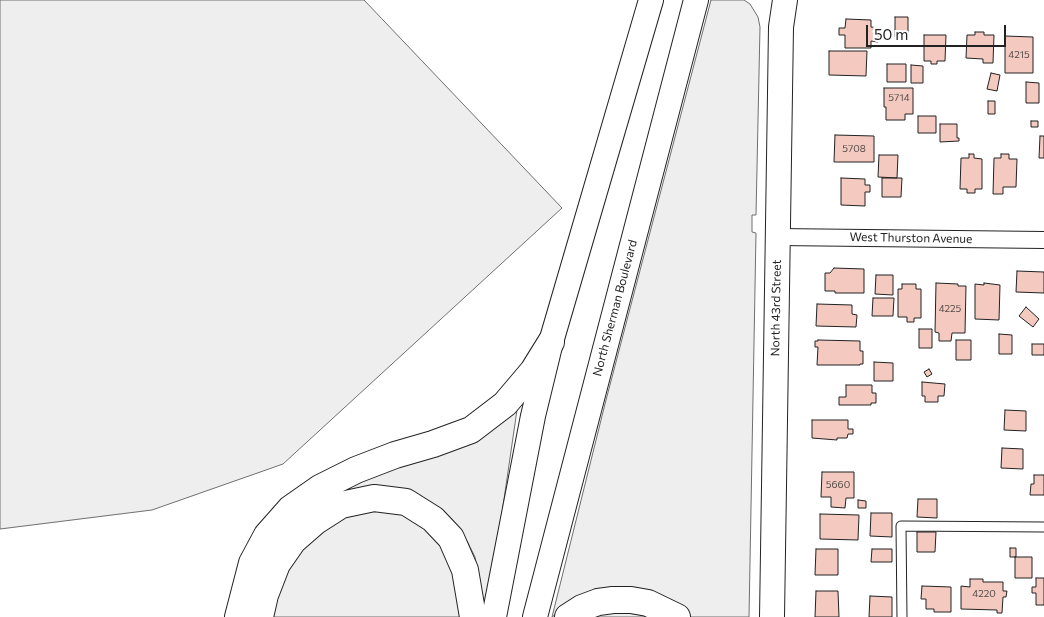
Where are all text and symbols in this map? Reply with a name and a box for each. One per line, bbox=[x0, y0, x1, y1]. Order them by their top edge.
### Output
scale bar bbox=[869, 15, 1009, 47]
text: 50 m bbox=[874, 25, 908, 43]
house number: 4215 bbox=[1008, 49, 1030, 61]
house number: 5714 bbox=[888, 92, 910, 104]
house number: 5708 bbox=[842, 143, 866, 155]
street label: West Thurston Avenue bbox=[849, 230, 973, 246]
street label: North Sherman Boulevard bbox=[590, 238, 640, 378]
street label: North 43rd Street bbox=[768, 259, 784, 357]
house number: 4225 bbox=[939, 303, 961, 315]
house number: 5660 bbox=[826, 479, 850, 491]
house number: 4220 bbox=[972, 588, 996, 600]

